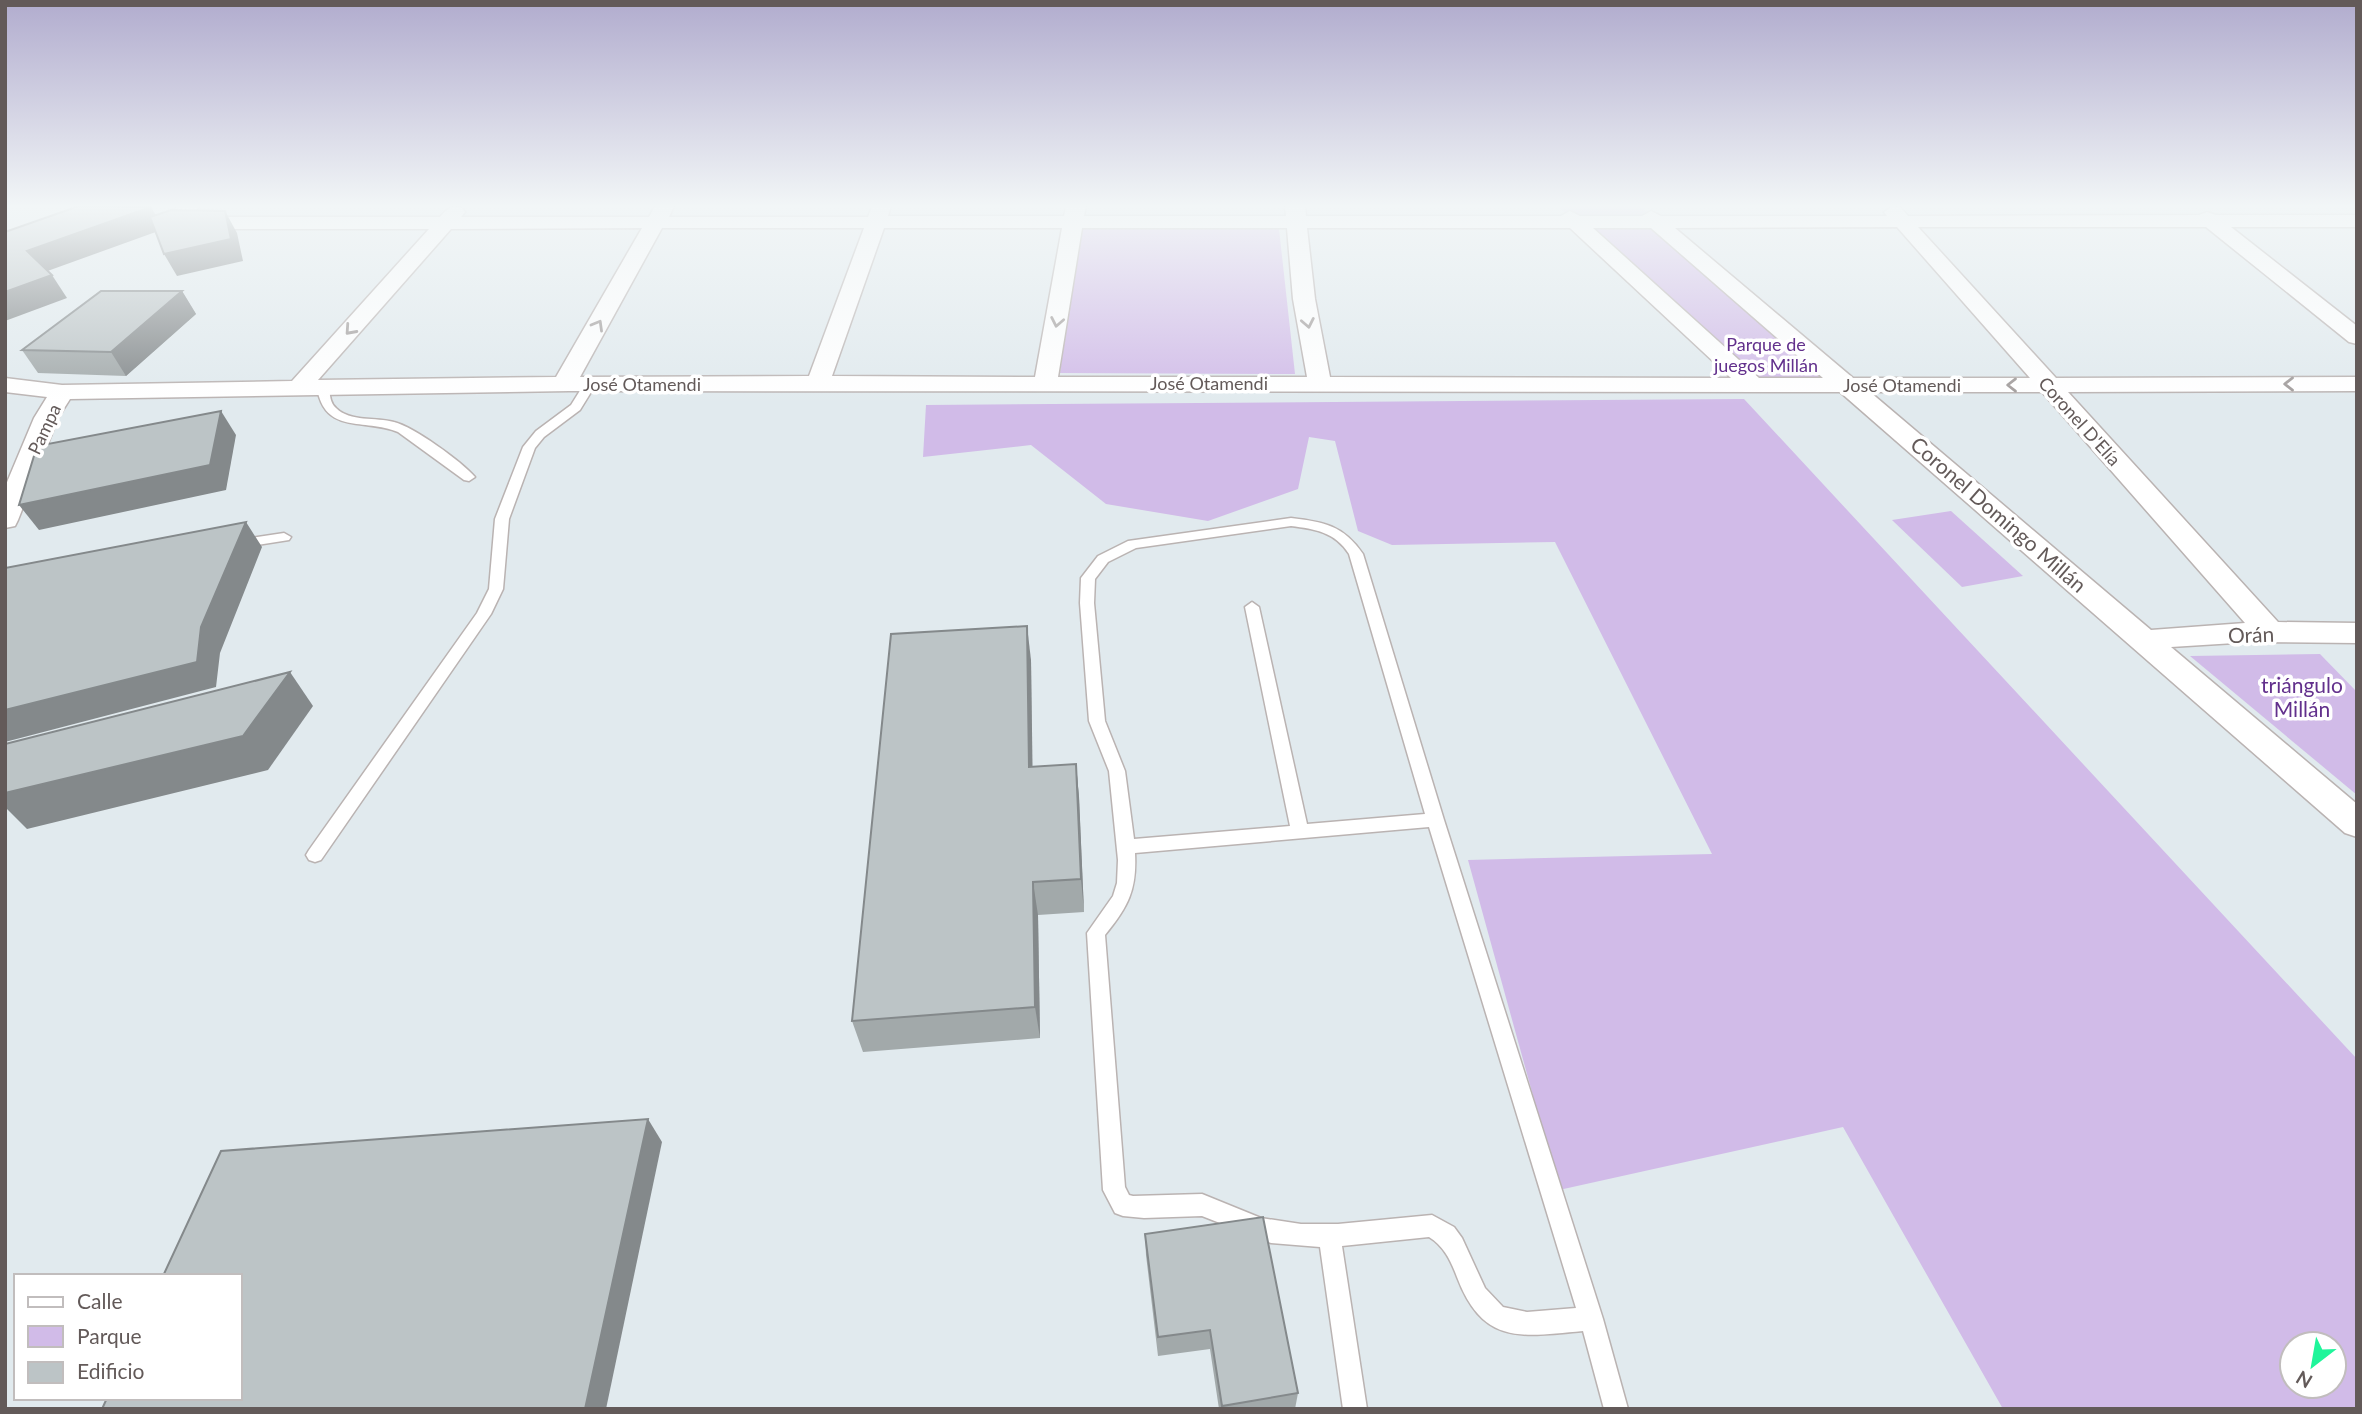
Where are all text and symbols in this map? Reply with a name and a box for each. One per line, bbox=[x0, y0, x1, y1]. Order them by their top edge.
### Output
one-way arrow bbox=[1050, 316, 1065, 328]
one-way arrow bbox=[1300, 317, 1315, 329]
one-way arrow bbox=[590, 319, 603, 332]
one-way arrow bbox=[346, 322, 358, 335]
park label: Parque de juegos Millán bbox=[1713, 333, 1818, 376]
street label: José Otamendi bbox=[1150, 372, 1268, 394]
street label: Coronel D'Elía bbox=[2034, 372, 2126, 470]
street label: José Otamendi bbox=[583, 373, 701, 395]
street label: José Otamendi bbox=[1843, 374, 1961, 396]
one-way arrow bbox=[2283, 376, 2293, 392]
one-way arrow bbox=[2006, 377, 2017, 393]
street label: Pampa bbox=[23, 400, 65, 458]
street label: Coronel Domingo Millán bbox=[1906, 431, 2092, 597]
street label: Orán bbox=[2227, 621, 2275, 647]
park label: triángulo Millán bbox=[2261, 672, 2343, 721]
legend bbox=[14, 1274, 242, 1400]
text: Calle bbox=[77, 1288, 122, 1313]
text: Parque bbox=[77, 1323, 142, 1348]
north arrow bbox=[2278, 1330, 2348, 1400]
text: Edificio bbox=[77, 1358, 145, 1383]
text: N bbox=[2292, 1366, 2316, 1394]

